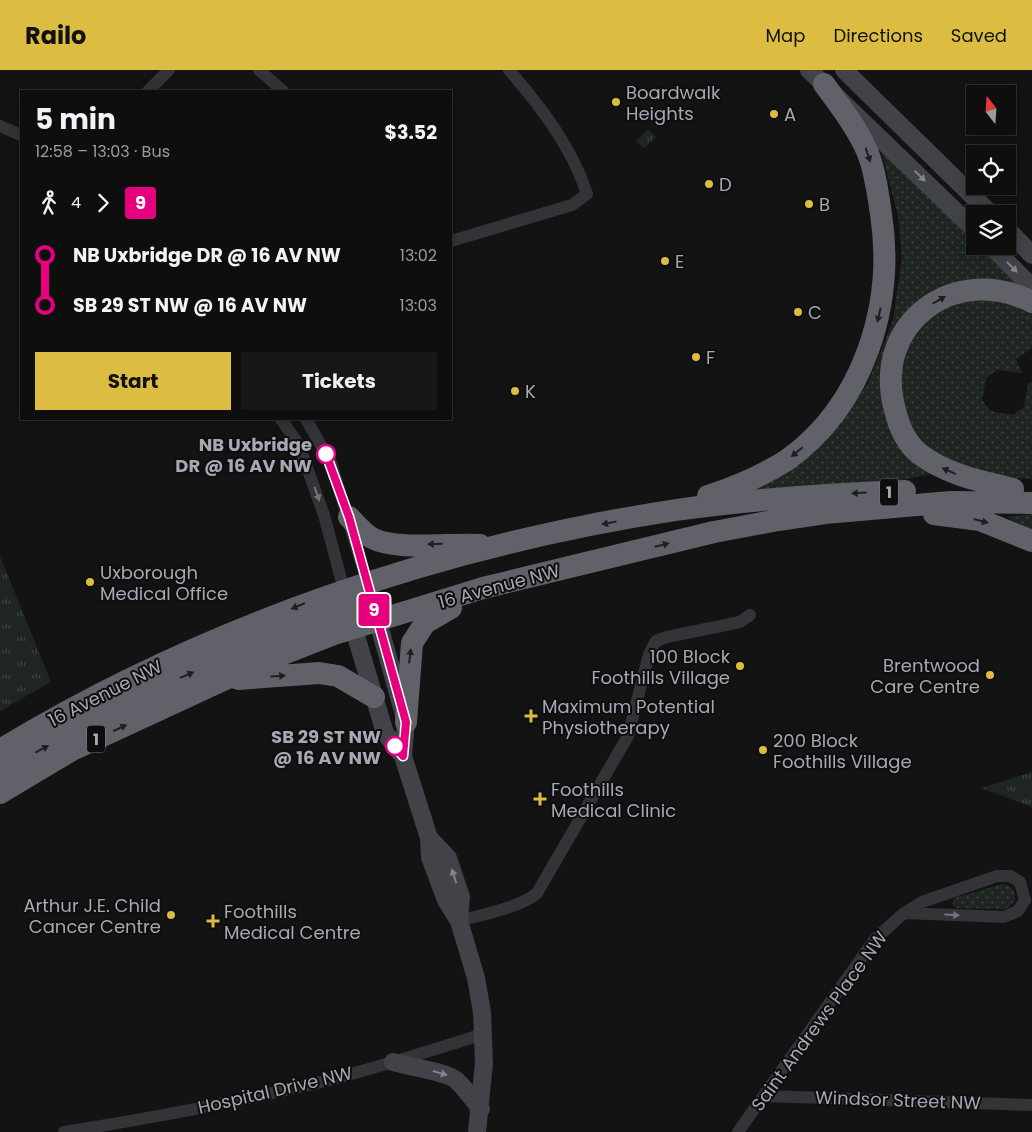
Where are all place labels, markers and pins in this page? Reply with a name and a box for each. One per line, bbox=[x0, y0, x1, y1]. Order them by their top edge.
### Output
place label: Boardwalk Heights bbox=[626, 80, 721, 126]
marker: Boardwalk Heights bbox=[610, 96, 622, 108]
place label: A bbox=[784, 102, 796, 127]
marker: A bbox=[768, 108, 780, 120]
place label: D bbox=[719, 172, 732, 197]
marker: D bbox=[703, 178, 715, 190]
place label: B bbox=[819, 192, 830, 217]
marker: B bbox=[803, 198, 815, 210]
place label: E bbox=[675, 249, 684, 274]
marker: E bbox=[659, 255, 671, 267]
place label: C bbox=[808, 300, 822, 325]
marker: C bbox=[792, 306, 804, 318]
place label: F bbox=[706, 345, 715, 370]
marker: F bbox=[690, 351, 702, 363]
place label: K bbox=[525, 379, 536, 404]
marker: K bbox=[509, 385, 521, 397]
place label: NB Uxbridge DR @ 16 AV NW bbox=[175, 432, 312, 478]
marker: NB Uxbridge DR @ 16 AV NW bbox=[316, 444, 336, 464]
place label: Uxborough Medical Office bbox=[100, 560, 228, 606]
marker: Uxborough Medical Office bbox=[84, 576, 96, 588]
place label: 100 Block Foothills Village bbox=[591, 644, 731, 690]
place label: Brentwood Care Centre bbox=[870, 653, 980, 699]
marker: 100 Block Foothills Village bbox=[734, 660, 746, 672]
marker: Brentwood Care Centre bbox=[984, 669, 996, 681]
place label: Maximum Potential Physiotherapy bbox=[542, 694, 715, 740]
marker: Maximum Potential Physiotherapy bbox=[524, 709, 538, 723]
place label: SB 29 ST NW @ 16 AV NW bbox=[271, 724, 381, 770]
place label: 200 Block Foothills Village bbox=[773, 728, 912, 774]
marker: SB 29 ST NW @ 16 AV NW bbox=[385, 736, 405, 756]
marker: 200 Block Foothills Village bbox=[757, 744, 769, 756]
place label: Foothills Medical Clinic bbox=[551, 777, 676, 823]
marker: Foothills Medical Clinic bbox=[533, 792, 547, 806]
place label: Arthur J.E. Child Cancer Centre bbox=[23, 893, 161, 939]
place label: Foothills Medical Centre bbox=[224, 899, 361, 945]
marker: Arthur J.E. Child Cancer Centre bbox=[165, 909, 177, 921]
marker: Foothills Medical Centre bbox=[206, 914, 220, 928]

